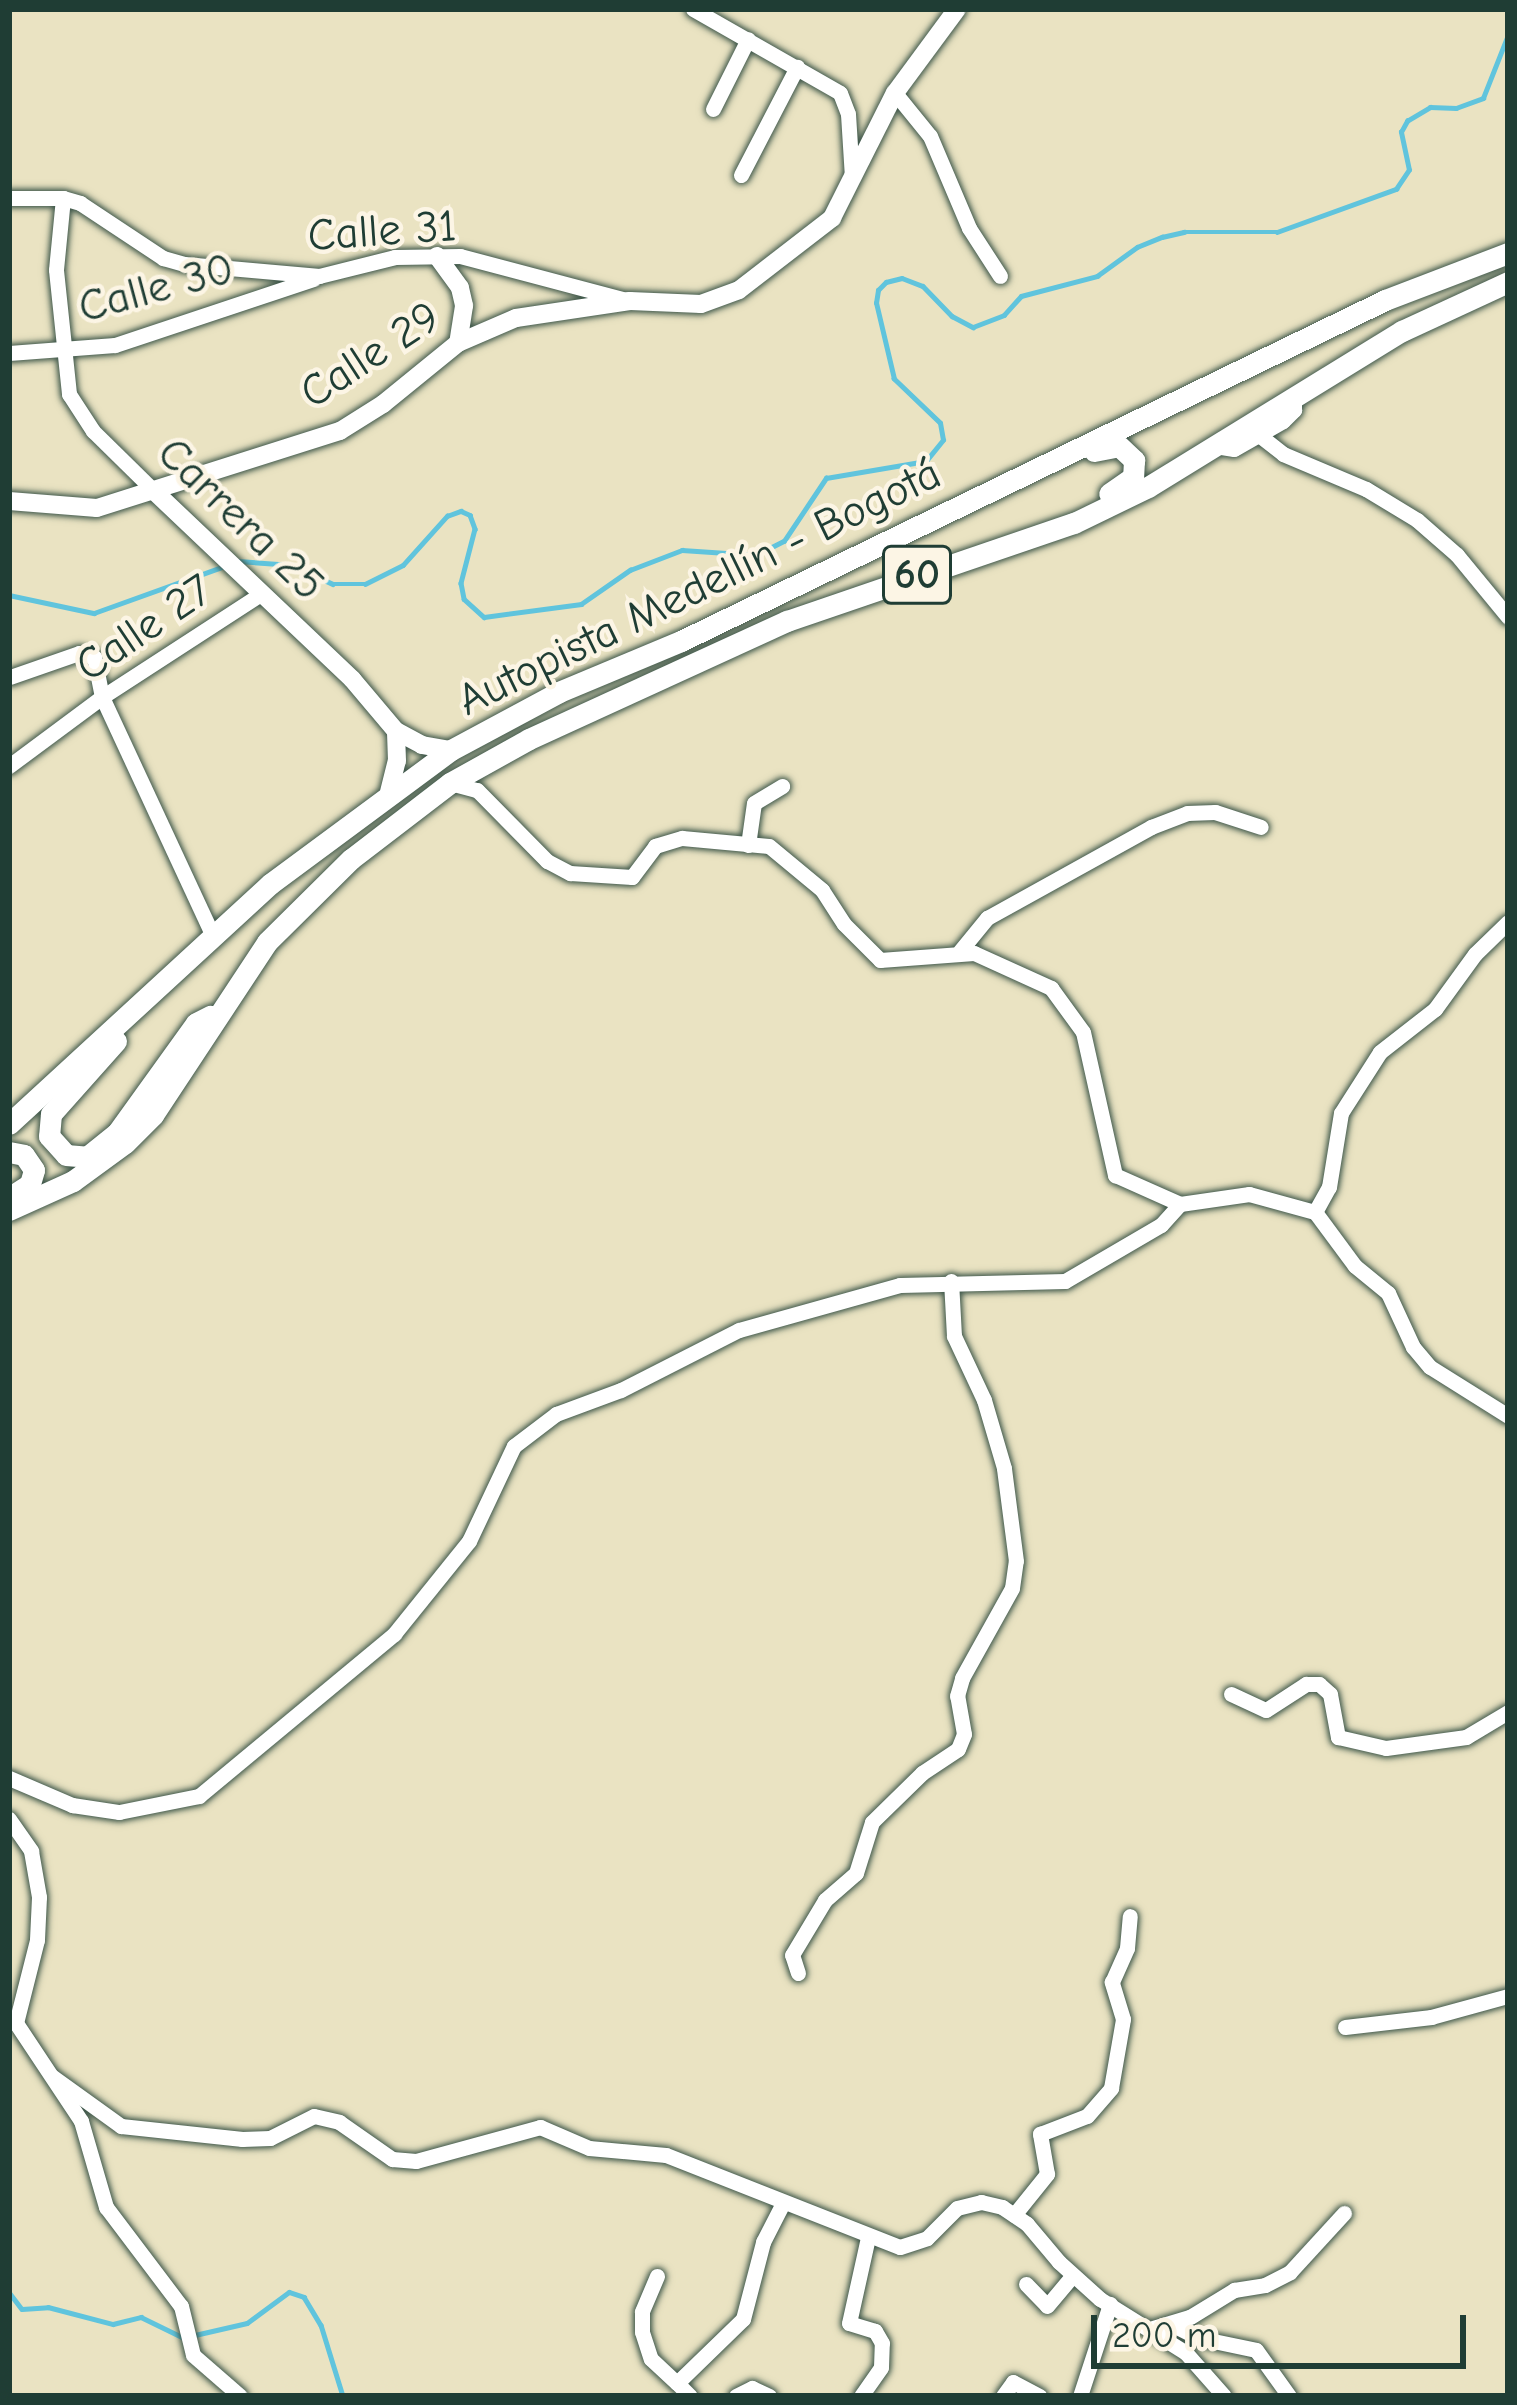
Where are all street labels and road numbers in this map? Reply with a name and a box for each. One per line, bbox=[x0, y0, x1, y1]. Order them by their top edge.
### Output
street label: Calle 31 bbox=[306, 199, 458, 263]
street label: Calle 30 bbox=[73, 241, 239, 335]
street label: Calle 29 bbox=[290, 290, 450, 420]
street label: Carrera 25 bbox=[146, 426, 336, 612]
street label: Autopista Medellín - Bogotá bbox=[449, 446, 949, 728]
road number: 60 bbox=[881, 539, 953, 611]
street label: Calle 27 bbox=[66, 563, 222, 693]

